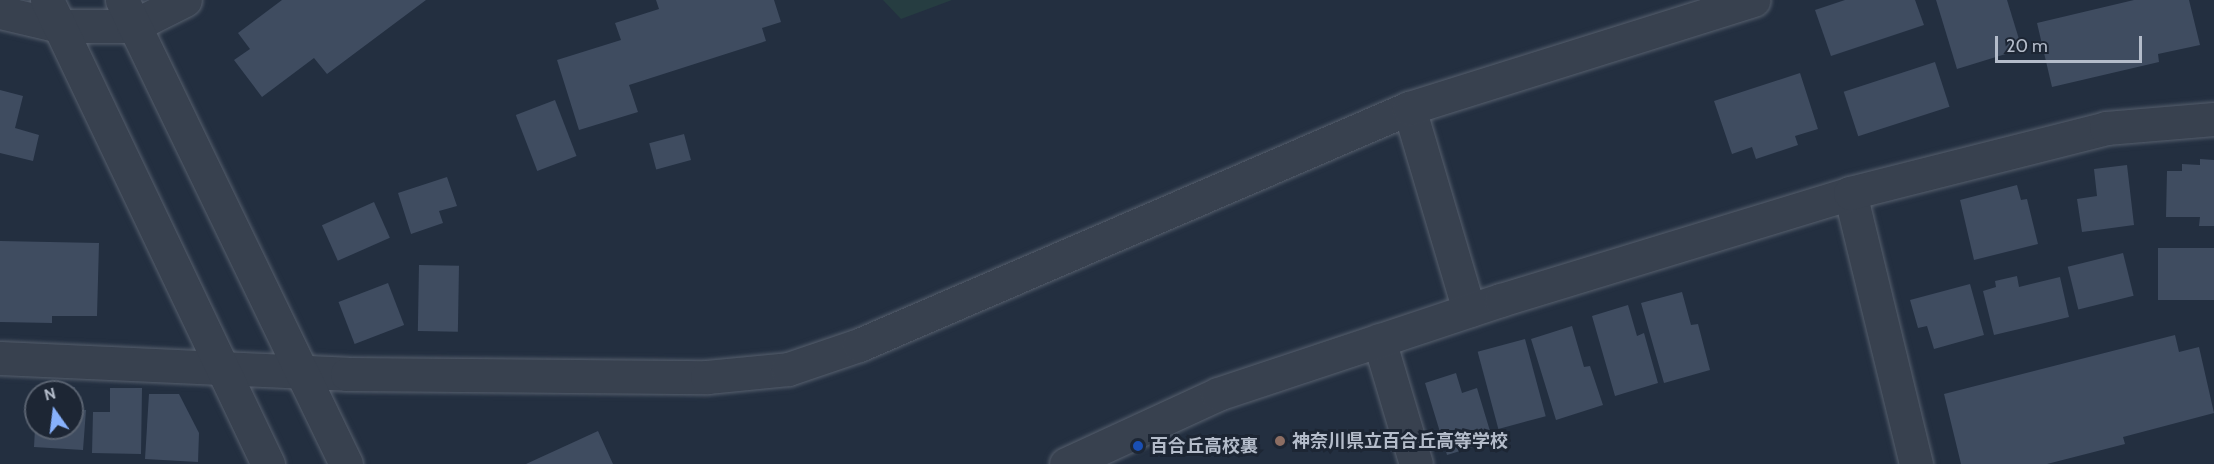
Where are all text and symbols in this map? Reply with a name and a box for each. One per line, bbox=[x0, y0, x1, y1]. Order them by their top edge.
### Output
scale bar bbox=[1998, 24, 2145, 62]
text: 20 m bbox=[2006, 35, 2048, 57]
north arrow bbox=[24, 380, 84, 440]
text: N bbox=[42, 383, 58, 405]
place label: 神奈川県立百合丘高等学校 bbox=[1292, 430, 1508, 452]
marker: 神奈川県立百合丘高等学校 bbox=[1273, 434, 1287, 448]
place label: 百合丘高校裏 bbox=[1150, 435, 1258, 457]
marker: 百合丘高校裏 bbox=[1131, 439, 1145, 453]

